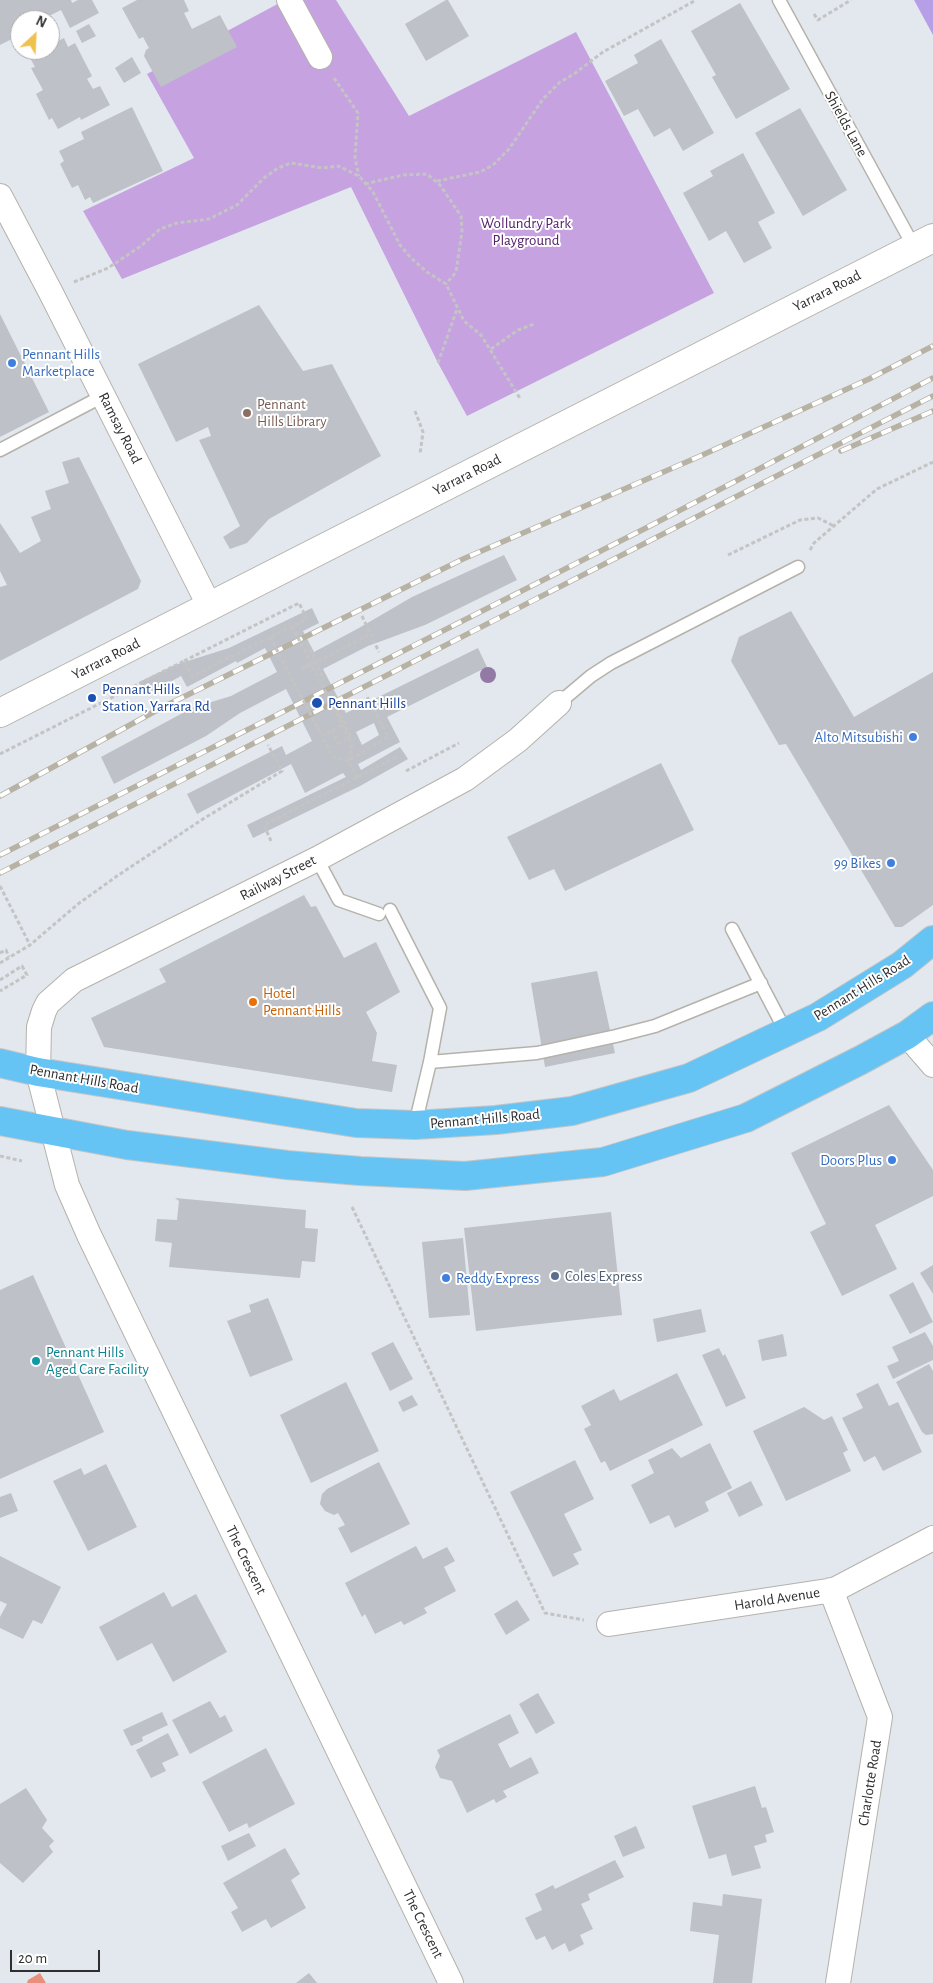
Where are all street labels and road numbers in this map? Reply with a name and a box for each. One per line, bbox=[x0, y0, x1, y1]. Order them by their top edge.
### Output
street label: Shields Lane bbox=[821, 88, 871, 160]
street label: Yarrara Road bbox=[790, 266, 864, 316]
street label: Ramsay Road bbox=[94, 389, 146, 467]
street label: Yarrara Road bbox=[430, 450, 504, 500]
street label: Yarrara Road bbox=[69, 634, 143, 684]
street label: Railway Street bbox=[237, 851, 319, 905]
street label: Pennant Hills Road bbox=[810, 951, 914, 1025]
street label: Pennant Hills Road bbox=[28, 1061, 140, 1097]
street label: Pennant Hills Road bbox=[429, 1105, 541, 1133]
street label: The Crescent bbox=[222, 1523, 270, 1597]
street label: Harold Avenue bbox=[733, 1583, 821, 1615]
street label: Charlotte Road bbox=[854, 1739, 886, 1827]
street label: The Crescent bbox=[399, 1887, 447, 1961]

